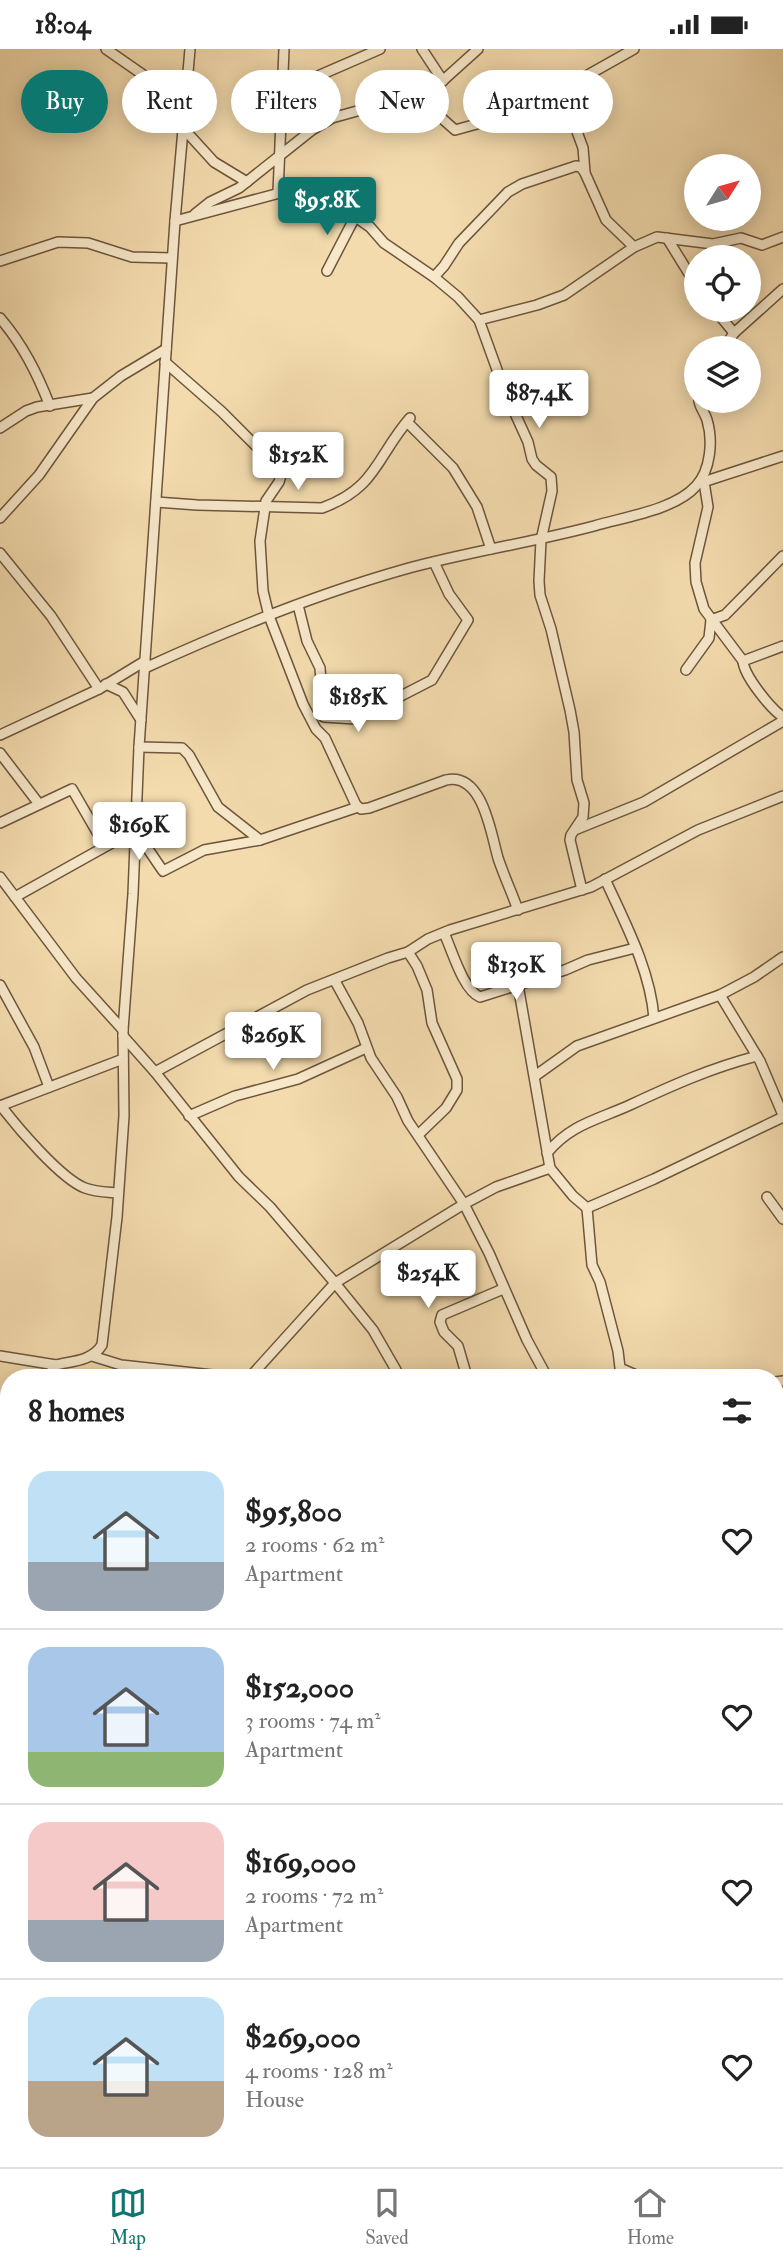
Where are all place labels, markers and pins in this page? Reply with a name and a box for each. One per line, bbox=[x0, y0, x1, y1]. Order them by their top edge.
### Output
pin: $95.8K bbox=[270, 177, 384, 237]
pin: $87.4K bbox=[482, 371, 596, 430]
pin: $152K bbox=[249, 433, 347, 492]
pin: $185K bbox=[309, 675, 407, 734]
pin: $169K bbox=[90, 803, 188, 862]
pin: $130K bbox=[467, 943, 565, 1002]
pin: $269K bbox=[224, 1013, 322, 1072]
pin: $254K bbox=[379, 1251, 477, 1310]

